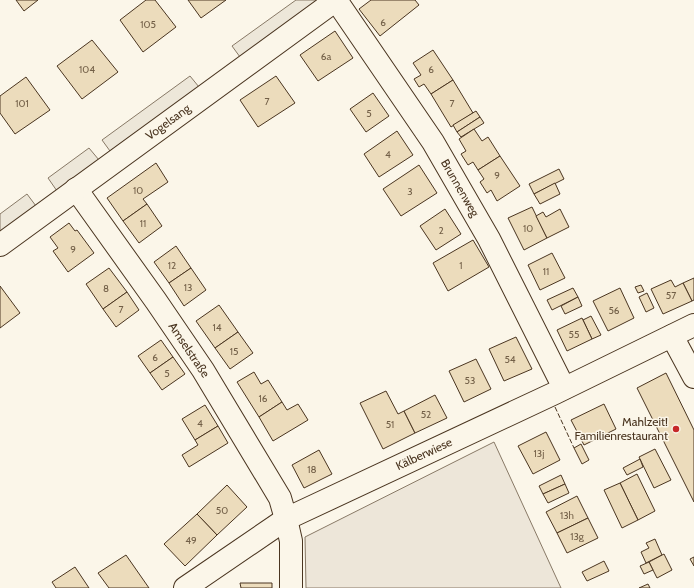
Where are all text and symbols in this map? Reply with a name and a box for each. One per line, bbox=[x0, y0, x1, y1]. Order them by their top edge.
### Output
house number: 6 bbox=[380, 16, 386, 29]
house number: 105 bbox=[140, 18, 156, 31]
house number: 6a bbox=[321, 50, 331, 63]
house number: 104 bbox=[79, 63, 95, 76]
house number: 6 bbox=[428, 63, 434, 76]
house number: 7 bbox=[264, 95, 270, 108]
house number: 101 bbox=[15, 97, 29, 110]
house number: 7 bbox=[449, 97, 455, 110]
street label: Vogelsang bbox=[142, 100, 194, 143]
house number: 5 bbox=[366, 107, 372, 120]
house number: 4 bbox=[385, 148, 391, 161]
street label: Brunnenweg bbox=[438, 156, 483, 220]
house number: 9 bbox=[494, 169, 500, 182]
house number: 10 bbox=[133, 184, 143, 197]
house number: 3 bbox=[407, 185, 413, 198]
house number: 11 bbox=[140, 217, 146, 230]
house number: 10 bbox=[523, 222, 533, 235]
house number: 2 bbox=[438, 224, 444, 237]
house number: 9 bbox=[70, 243, 76, 256]
house number: 12 bbox=[168, 259, 176, 272]
house number: 1 bbox=[459, 259, 463, 272]
house number: 11 bbox=[543, 265, 549, 278]
house number: 13 bbox=[184, 281, 192, 294]
house number: 8 bbox=[103, 282, 109, 295]
house number: 57 bbox=[666, 289, 676, 302]
house number: 7 bbox=[118, 303, 124, 316]
house number: 56 bbox=[608, 304, 620, 317]
street label: Amselstraße bbox=[165, 319, 213, 380]
house number: 14 bbox=[212, 321, 222, 334]
house number: 55 bbox=[569, 328, 579, 341]
house number: 15 bbox=[230, 345, 238, 358]
house number: 6 bbox=[152, 351, 158, 364]
house number: 54 bbox=[504, 353, 516, 366]
house number: 5 bbox=[164, 367, 170, 380]
house number: 53 bbox=[465, 374, 475, 387]
house number: 16 bbox=[259, 392, 268, 405]
house number: 52 bbox=[421, 408, 431, 421]
place label: Mahlzeit! Familienrestaurant bbox=[574, 414, 668, 443]
house number: 4 bbox=[197, 417, 203, 430]
house number: 51 bbox=[386, 418, 394, 431]
marker: Mahlzeit! Familienrestaurant bbox=[671, 424, 681, 434]
street label: Kälberwiese bbox=[393, 434, 454, 473]
house number: 13j bbox=[534, 447, 544, 460]
house number: 18 bbox=[307, 463, 317, 476]
house number: 50 bbox=[216, 504, 228, 517]
house number: 13h bbox=[560, 509, 574, 522]
house number: 13g bbox=[570, 530, 585, 543]
house number: 49 bbox=[185, 534, 197, 547]

